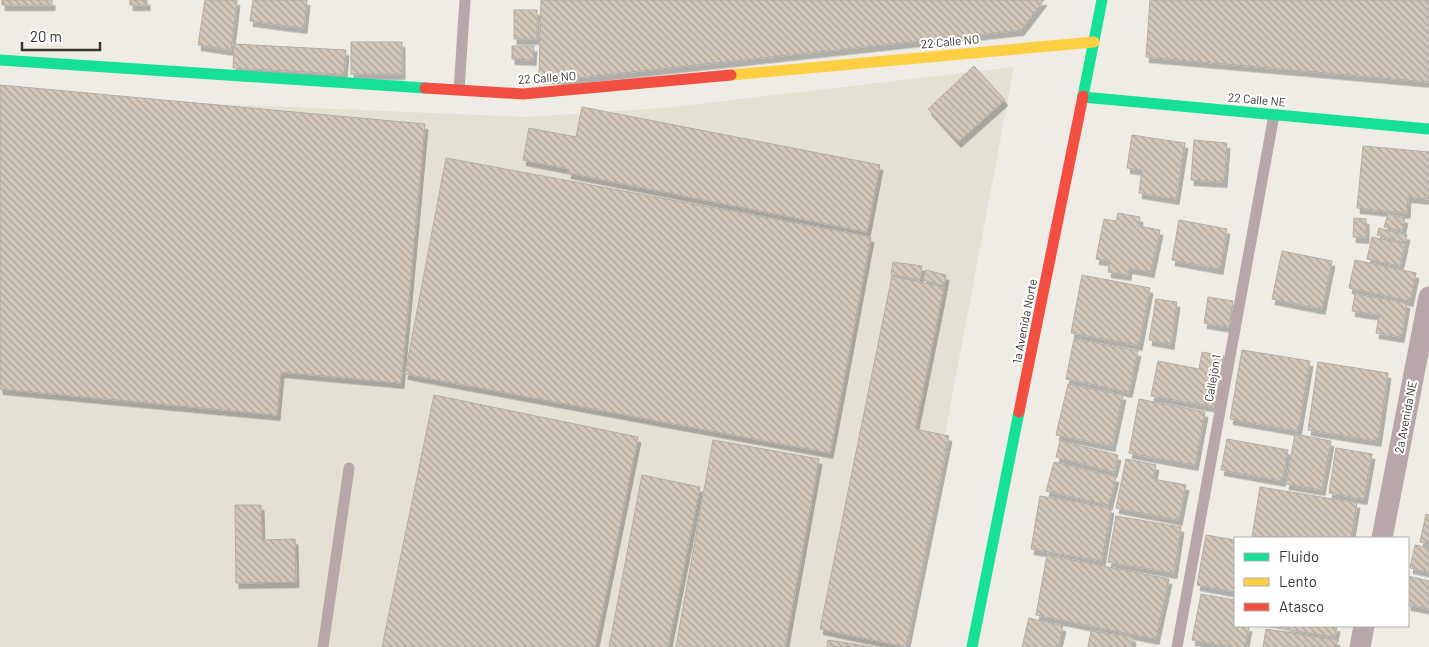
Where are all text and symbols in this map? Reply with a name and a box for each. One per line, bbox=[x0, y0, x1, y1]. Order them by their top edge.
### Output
scale bar bbox=[22, 20, 100, 52]
text: 20 m bbox=[30, 27, 62, 45]
street label: 22 Calle NO bbox=[920, 31, 980, 51]
street label: 22 Calle NO bbox=[517, 68, 577, 86]
street label: 22 Calle NE bbox=[1227, 89, 1287, 109]
street label: 1a Avenida Norte bbox=[1009, 277, 1039, 365]
street label: Callejón 1 bbox=[1201, 353, 1223, 403]
street label: 2a Avenida NE bbox=[1391, 380, 1419, 454]
legend bbox=[1234, 537, 1409, 627]
text: Fluido bbox=[1279, 547, 1319, 565]
text: Lento bbox=[1279, 572, 1317, 590]
text: Atasco bbox=[1279, 597, 1324, 615]

